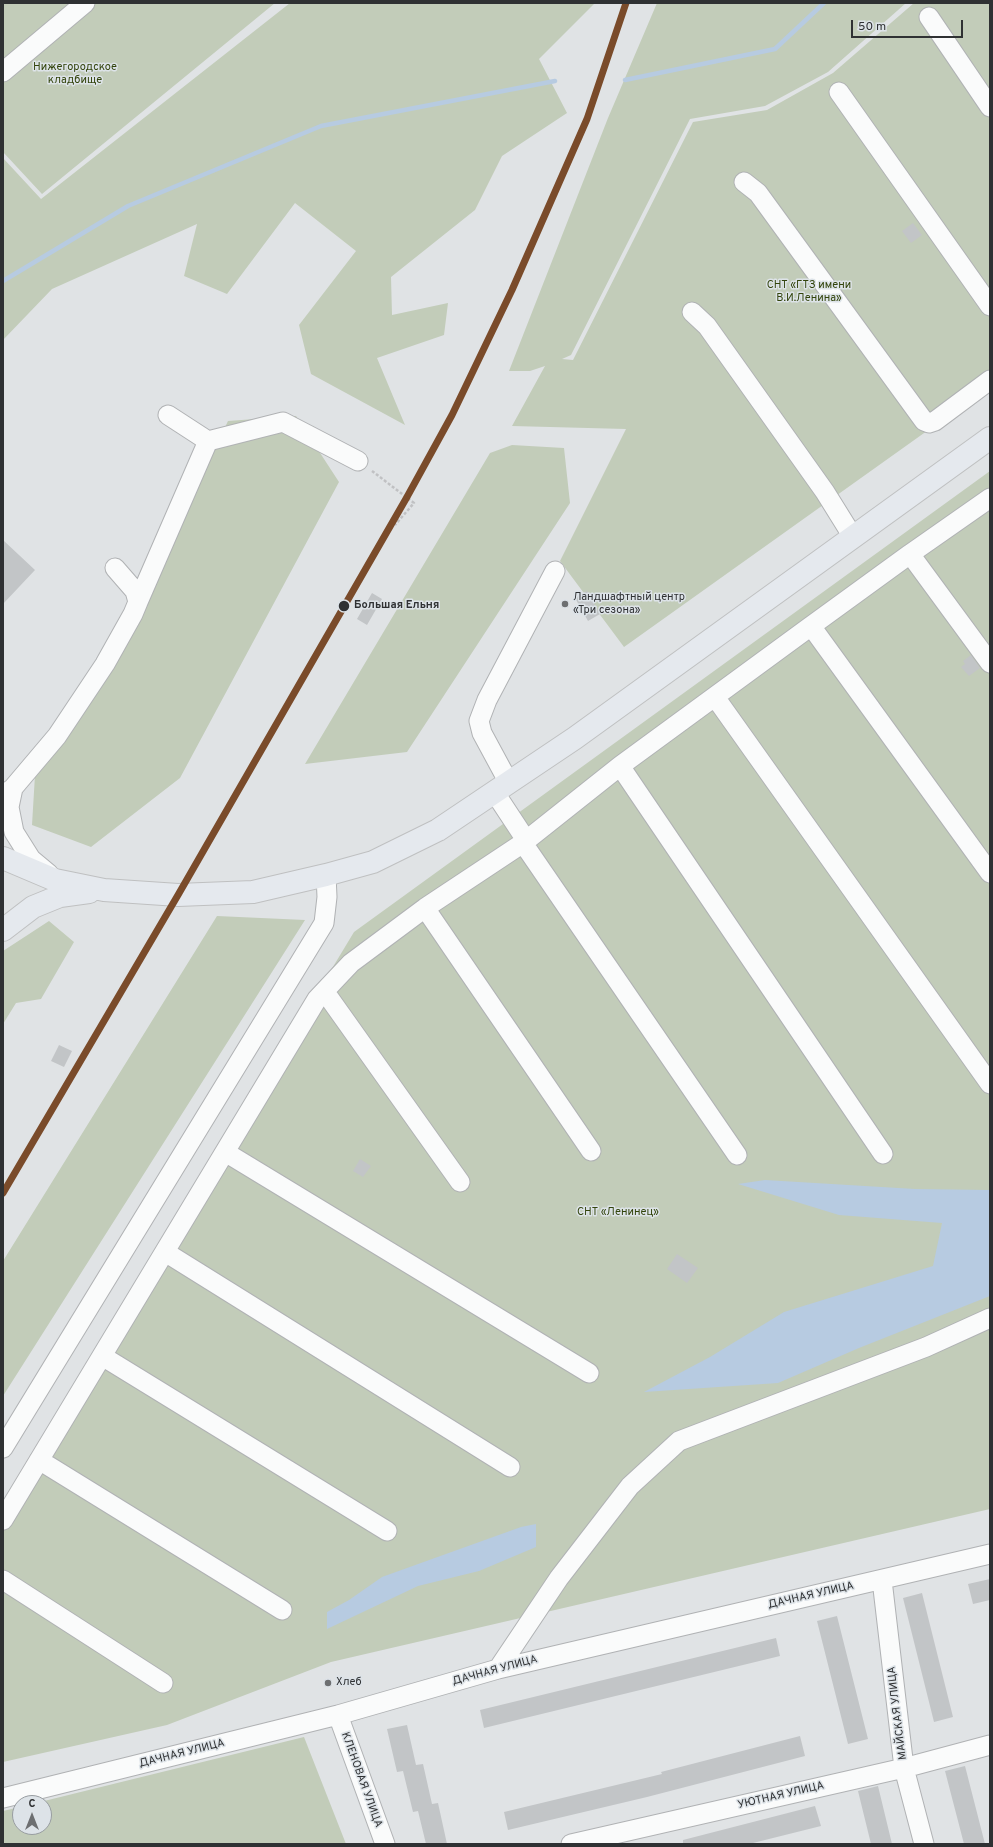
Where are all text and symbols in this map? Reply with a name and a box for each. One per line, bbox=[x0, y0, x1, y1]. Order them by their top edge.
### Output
scale bar bbox=[853, 12, 965, 38]
text: 50 m bbox=[858, 19, 886, 35]
park label: Нижегородское кладбище bbox=[33, 61, 117, 87]
park label: СНТ «ГТЗ имени В.И.Ленина» bbox=[767, 279, 851, 305]
place label: Ландшафтный центр «Три сезона» bbox=[573, 591, 685, 617]
marker: Большая Ельня bbox=[337, 599, 351, 613]
place label: Большая Ельня bbox=[354, 599, 439, 613]
marker: Ландшафтный центр «Три сезона» bbox=[560, 599, 570, 609]
park label: СНТ «Ленинец» bbox=[577, 1206, 659, 1220]
street label: ДАЧНАЯ УЛИЦА bbox=[767, 1580, 855, 1612]
street label: ДАЧНАЯ УЛИЦА bbox=[451, 1653, 539, 1689]
street label: МАЙСКАЯ УЛИЦА bbox=[886, 1665, 910, 1761]
place label: Хлеб bbox=[336, 1676, 362, 1690]
marker: Хлеб bbox=[323, 1678, 333, 1688]
street label: КЛЕНОВАЯ УЛИЦА bbox=[338, 1730, 384, 1830]
street label: ДАЧНАЯ УЛИЦА bbox=[138, 1737, 226, 1771]
street label: УЮТНАЯ УЛИЦА bbox=[736, 1780, 826, 1812]
north arrow bbox=[12, 1795, 52, 1835]
text: С bbox=[28, 1797, 36, 1811]

